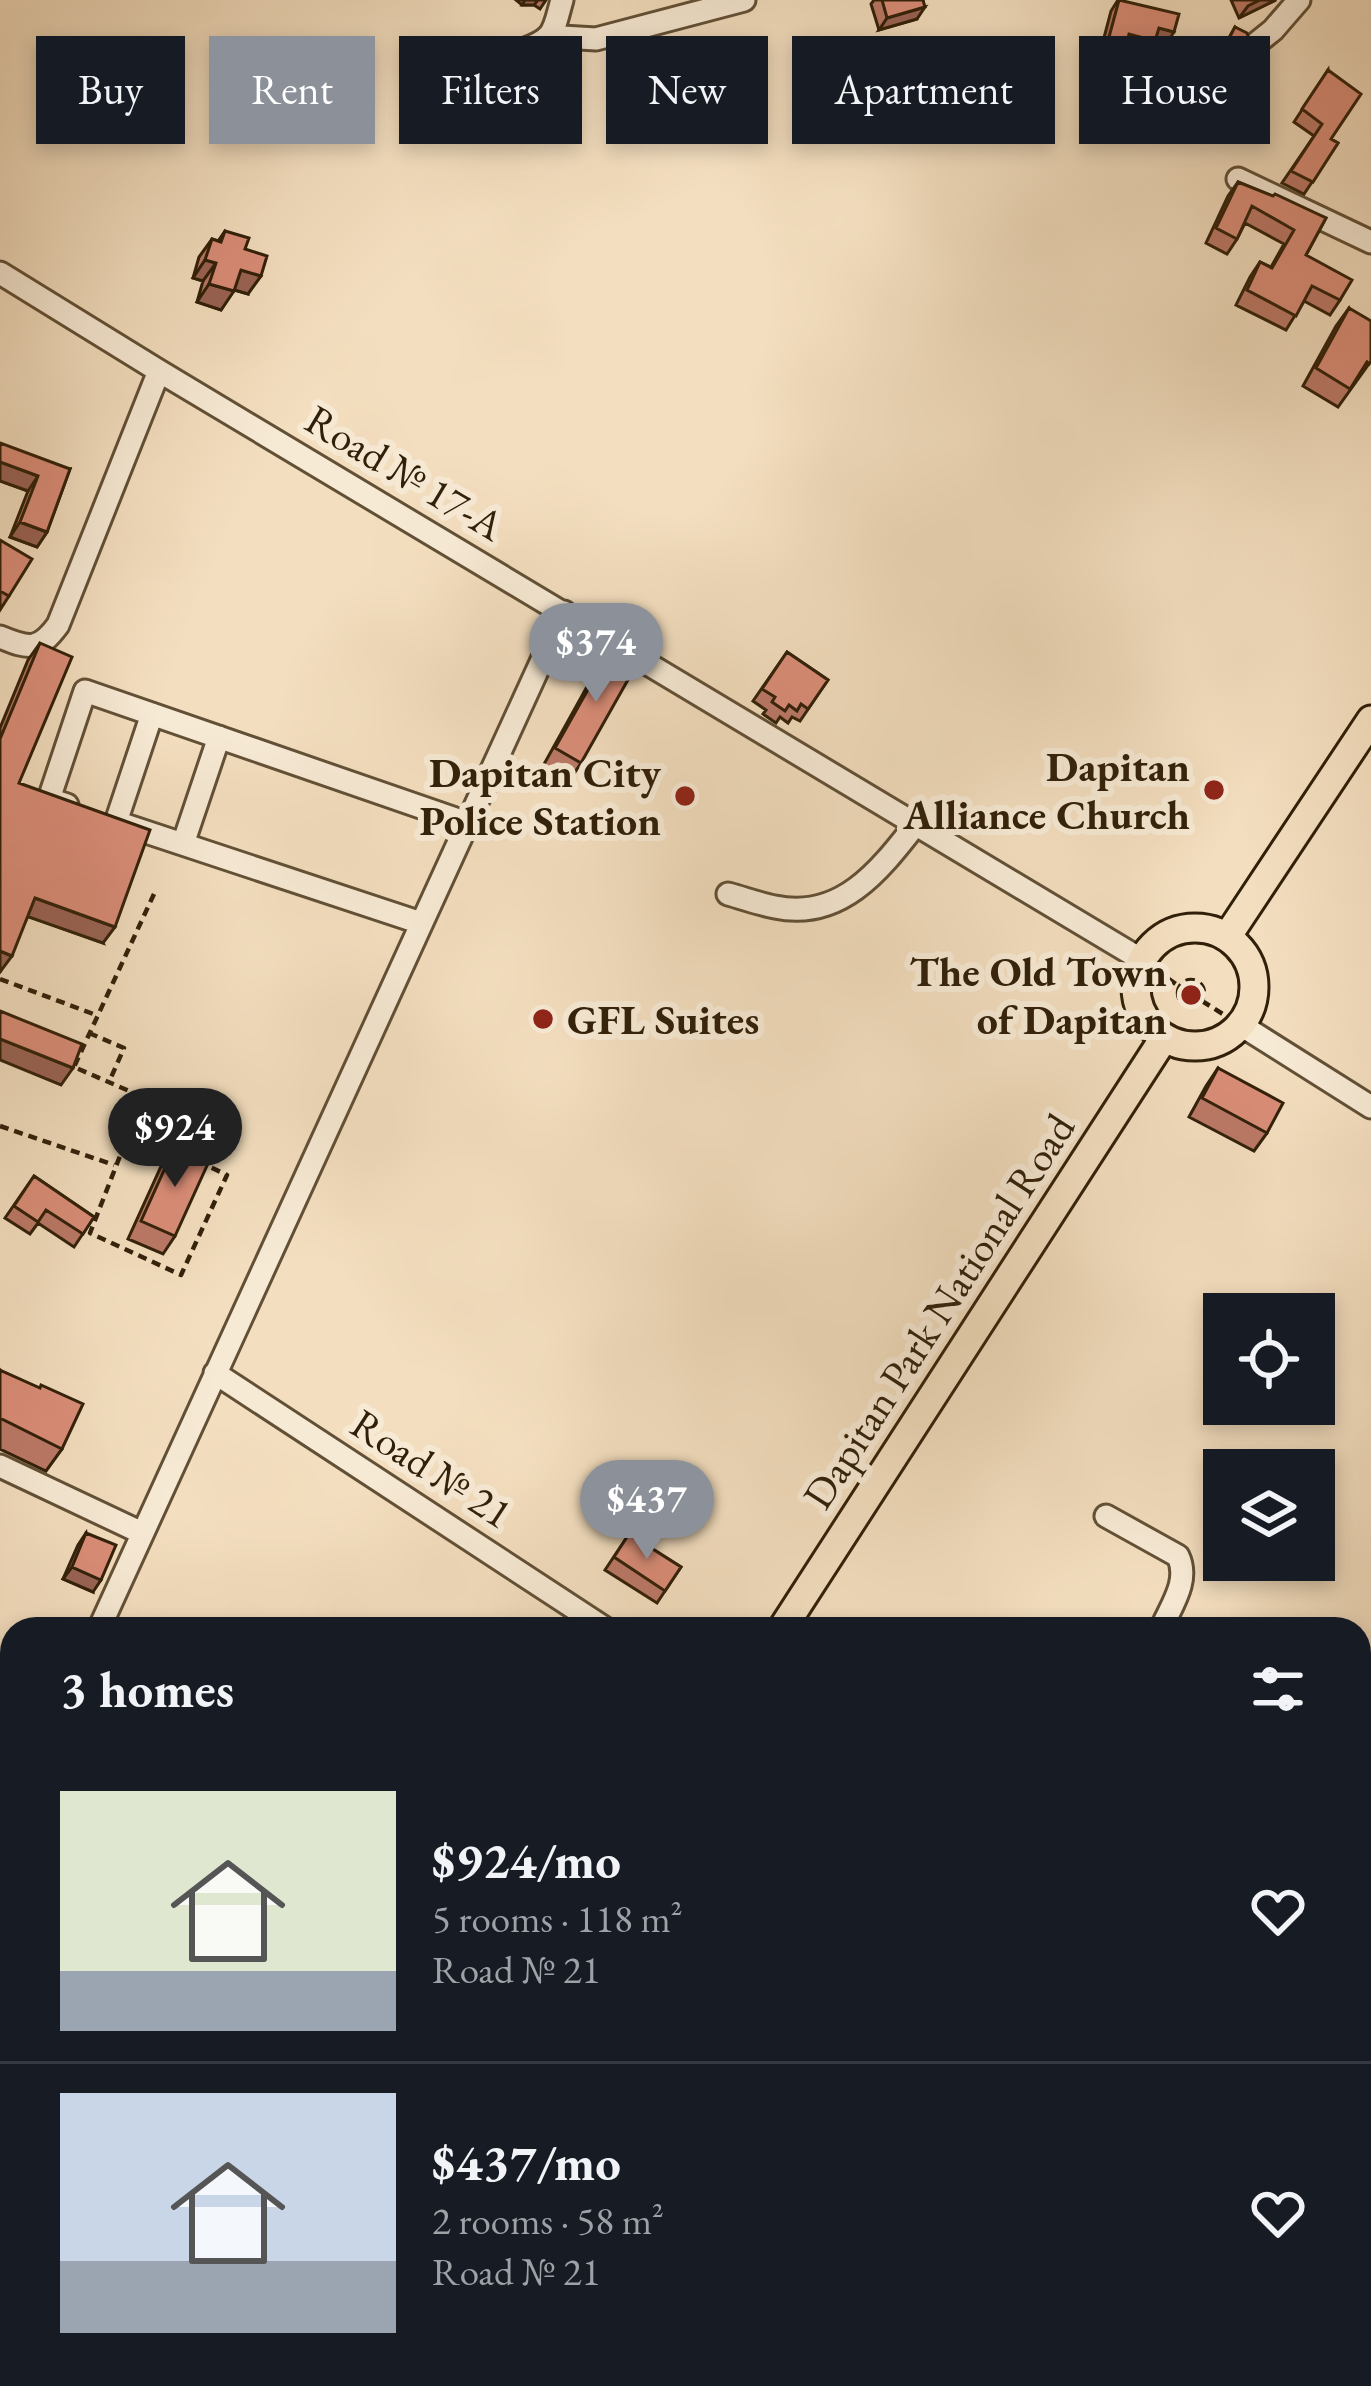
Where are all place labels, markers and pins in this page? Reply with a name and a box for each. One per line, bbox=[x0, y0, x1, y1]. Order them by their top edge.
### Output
pin: $374 bbox=[525, 603, 667, 705]
place label: Dapitan Alliance Church bbox=[902, 739, 1190, 842]
place label: Dapitan City Police Station bbox=[419, 745, 662, 848]
marker: Dapitan Alliance Church bbox=[1201, 777, 1227, 803]
marker: Dapitan City Police Station bbox=[672, 783, 698, 809]
place label: The Old Town of Dapitan bbox=[910, 944, 1167, 1047]
marker: The Old Town of Dapitan bbox=[1178, 982, 1204, 1008]
place label: GFL Suites bbox=[567, 992, 759, 1047]
marker: GFL Suites bbox=[530, 1006, 556, 1032]
pin: $924 bbox=[104, 1088, 246, 1190]
pin: $437 bbox=[576, 1460, 718, 1562]

